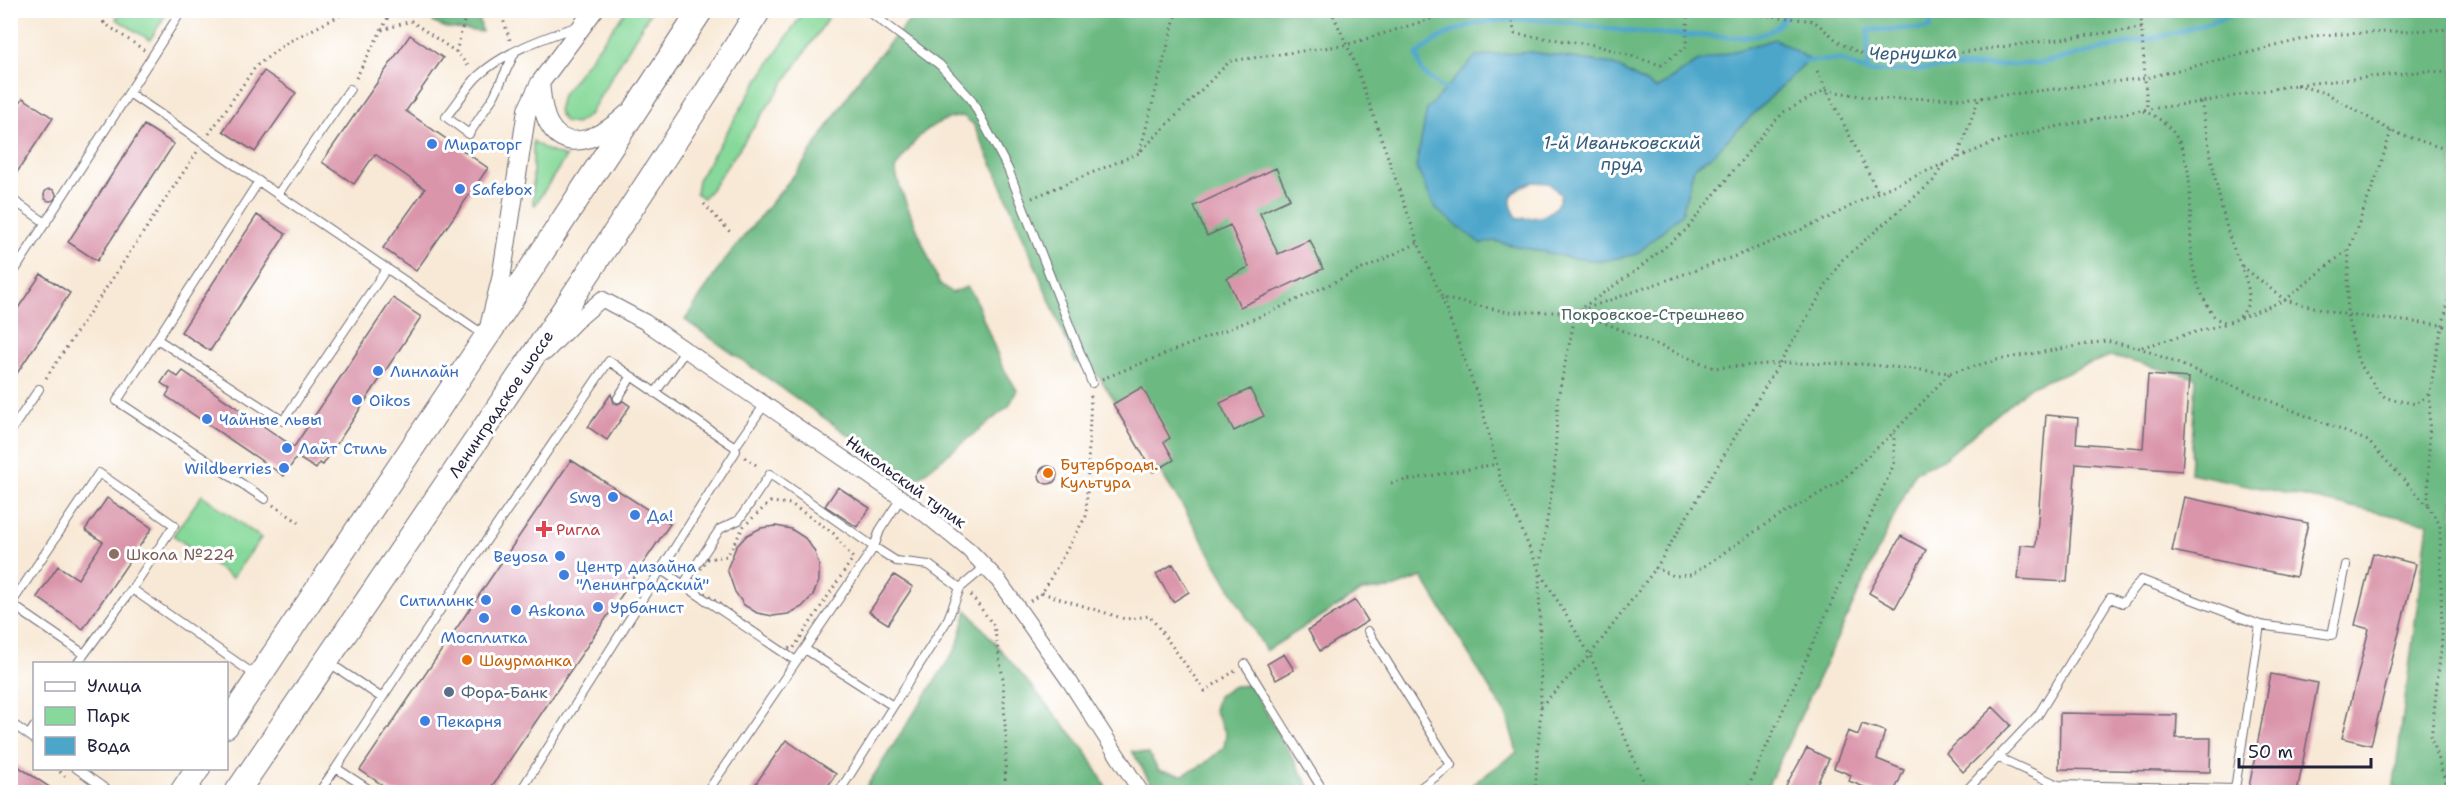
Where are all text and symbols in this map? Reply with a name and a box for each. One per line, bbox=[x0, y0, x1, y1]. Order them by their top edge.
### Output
water label: Чернушка bbox=[1868, 40, 1958, 66]
water label: 1-й Иваньковский пруд bbox=[1543, 131, 1701, 176]
place label: Мираторг bbox=[444, 134, 523, 155]
marker: Мираторг bbox=[425, 137, 439, 151]
place label: Safebox bbox=[472, 179, 532, 200]
marker: Safebox bbox=[453, 182, 467, 196]
park label: Покровское-Стрешнево bbox=[1562, 304, 1744, 325]
street label: Ленинградское шоссе bbox=[444, 326, 558, 482]
place label: Линлайн bbox=[390, 361, 459, 382]
marker: Линлайн bbox=[371, 364, 385, 378]
place label: Oikos bbox=[369, 390, 411, 411]
marker: Oikos bbox=[350, 393, 364, 407]
place label: Чайные львы bbox=[219, 409, 322, 430]
marker: Чайные львы bbox=[200, 412, 214, 426]
street label: Никольский тупик bbox=[841, 431, 971, 533]
place label: Лайт Стиль bbox=[299, 438, 387, 459]
marker: Лайт Стиль bbox=[280, 441, 294, 455]
place label: Бутерброды. Культура bbox=[1060, 454, 1158, 493]
place label: Wildberries bbox=[184, 458, 272, 479]
marker: Wildberries bbox=[277, 461, 291, 475]
marker: Бутерброды. Культура bbox=[1041, 466, 1055, 480]
place label: Swg bbox=[569, 487, 601, 508]
marker: Swg bbox=[606, 490, 620, 504]
place label: Да! bbox=[647, 505, 673, 526]
marker: Да! bbox=[628, 508, 642, 522]
place label: Ригла bbox=[556, 519, 600, 540]
marker: Ригла bbox=[537, 522, 551, 536]
place label: Школа №224 bbox=[126, 544, 234, 565]
place label: Beyosa bbox=[494, 546, 548, 567]
marker: Школа №224 bbox=[107, 547, 121, 561]
marker: Beyosa bbox=[553, 549, 567, 563]
place label: Центр дизайна "Ленинградский" bbox=[576, 556, 710, 595]
marker: Центр дизайна "Ленинградский" bbox=[557, 568, 571, 582]
place label: Ситилинк bbox=[399, 590, 474, 611]
marker: Ситилинк bbox=[479, 593, 493, 607]
place label: Урбанист bbox=[610, 597, 685, 618]
place label: Askona bbox=[528, 600, 585, 621]
marker: Урбанист bbox=[591, 600, 605, 614]
marker: Askona bbox=[509, 603, 523, 617]
marker: Мосплитка bbox=[477, 611, 491, 625]
place label: Мосплитка bbox=[440, 627, 528, 648]
place label: Шаурманка bbox=[479, 650, 572, 671]
marker: Шаурманка bbox=[460, 653, 474, 667]
legend bbox=[33, 662, 228, 770]
text: Улица bbox=[87, 674, 141, 698]
place label: Фора-Банк bbox=[461, 682, 548, 703]
marker: Фора-Банк bbox=[442, 685, 456, 699]
text: Парк bbox=[87, 704, 130, 728]
place label: Пекарня bbox=[437, 711, 502, 732]
marker: Пекарня bbox=[418, 714, 432, 728]
scale bar bbox=[2239, 731, 2371, 769]
text: Вода bbox=[87, 734, 130, 758]
text: 50 m bbox=[2248, 740, 2293, 764]

